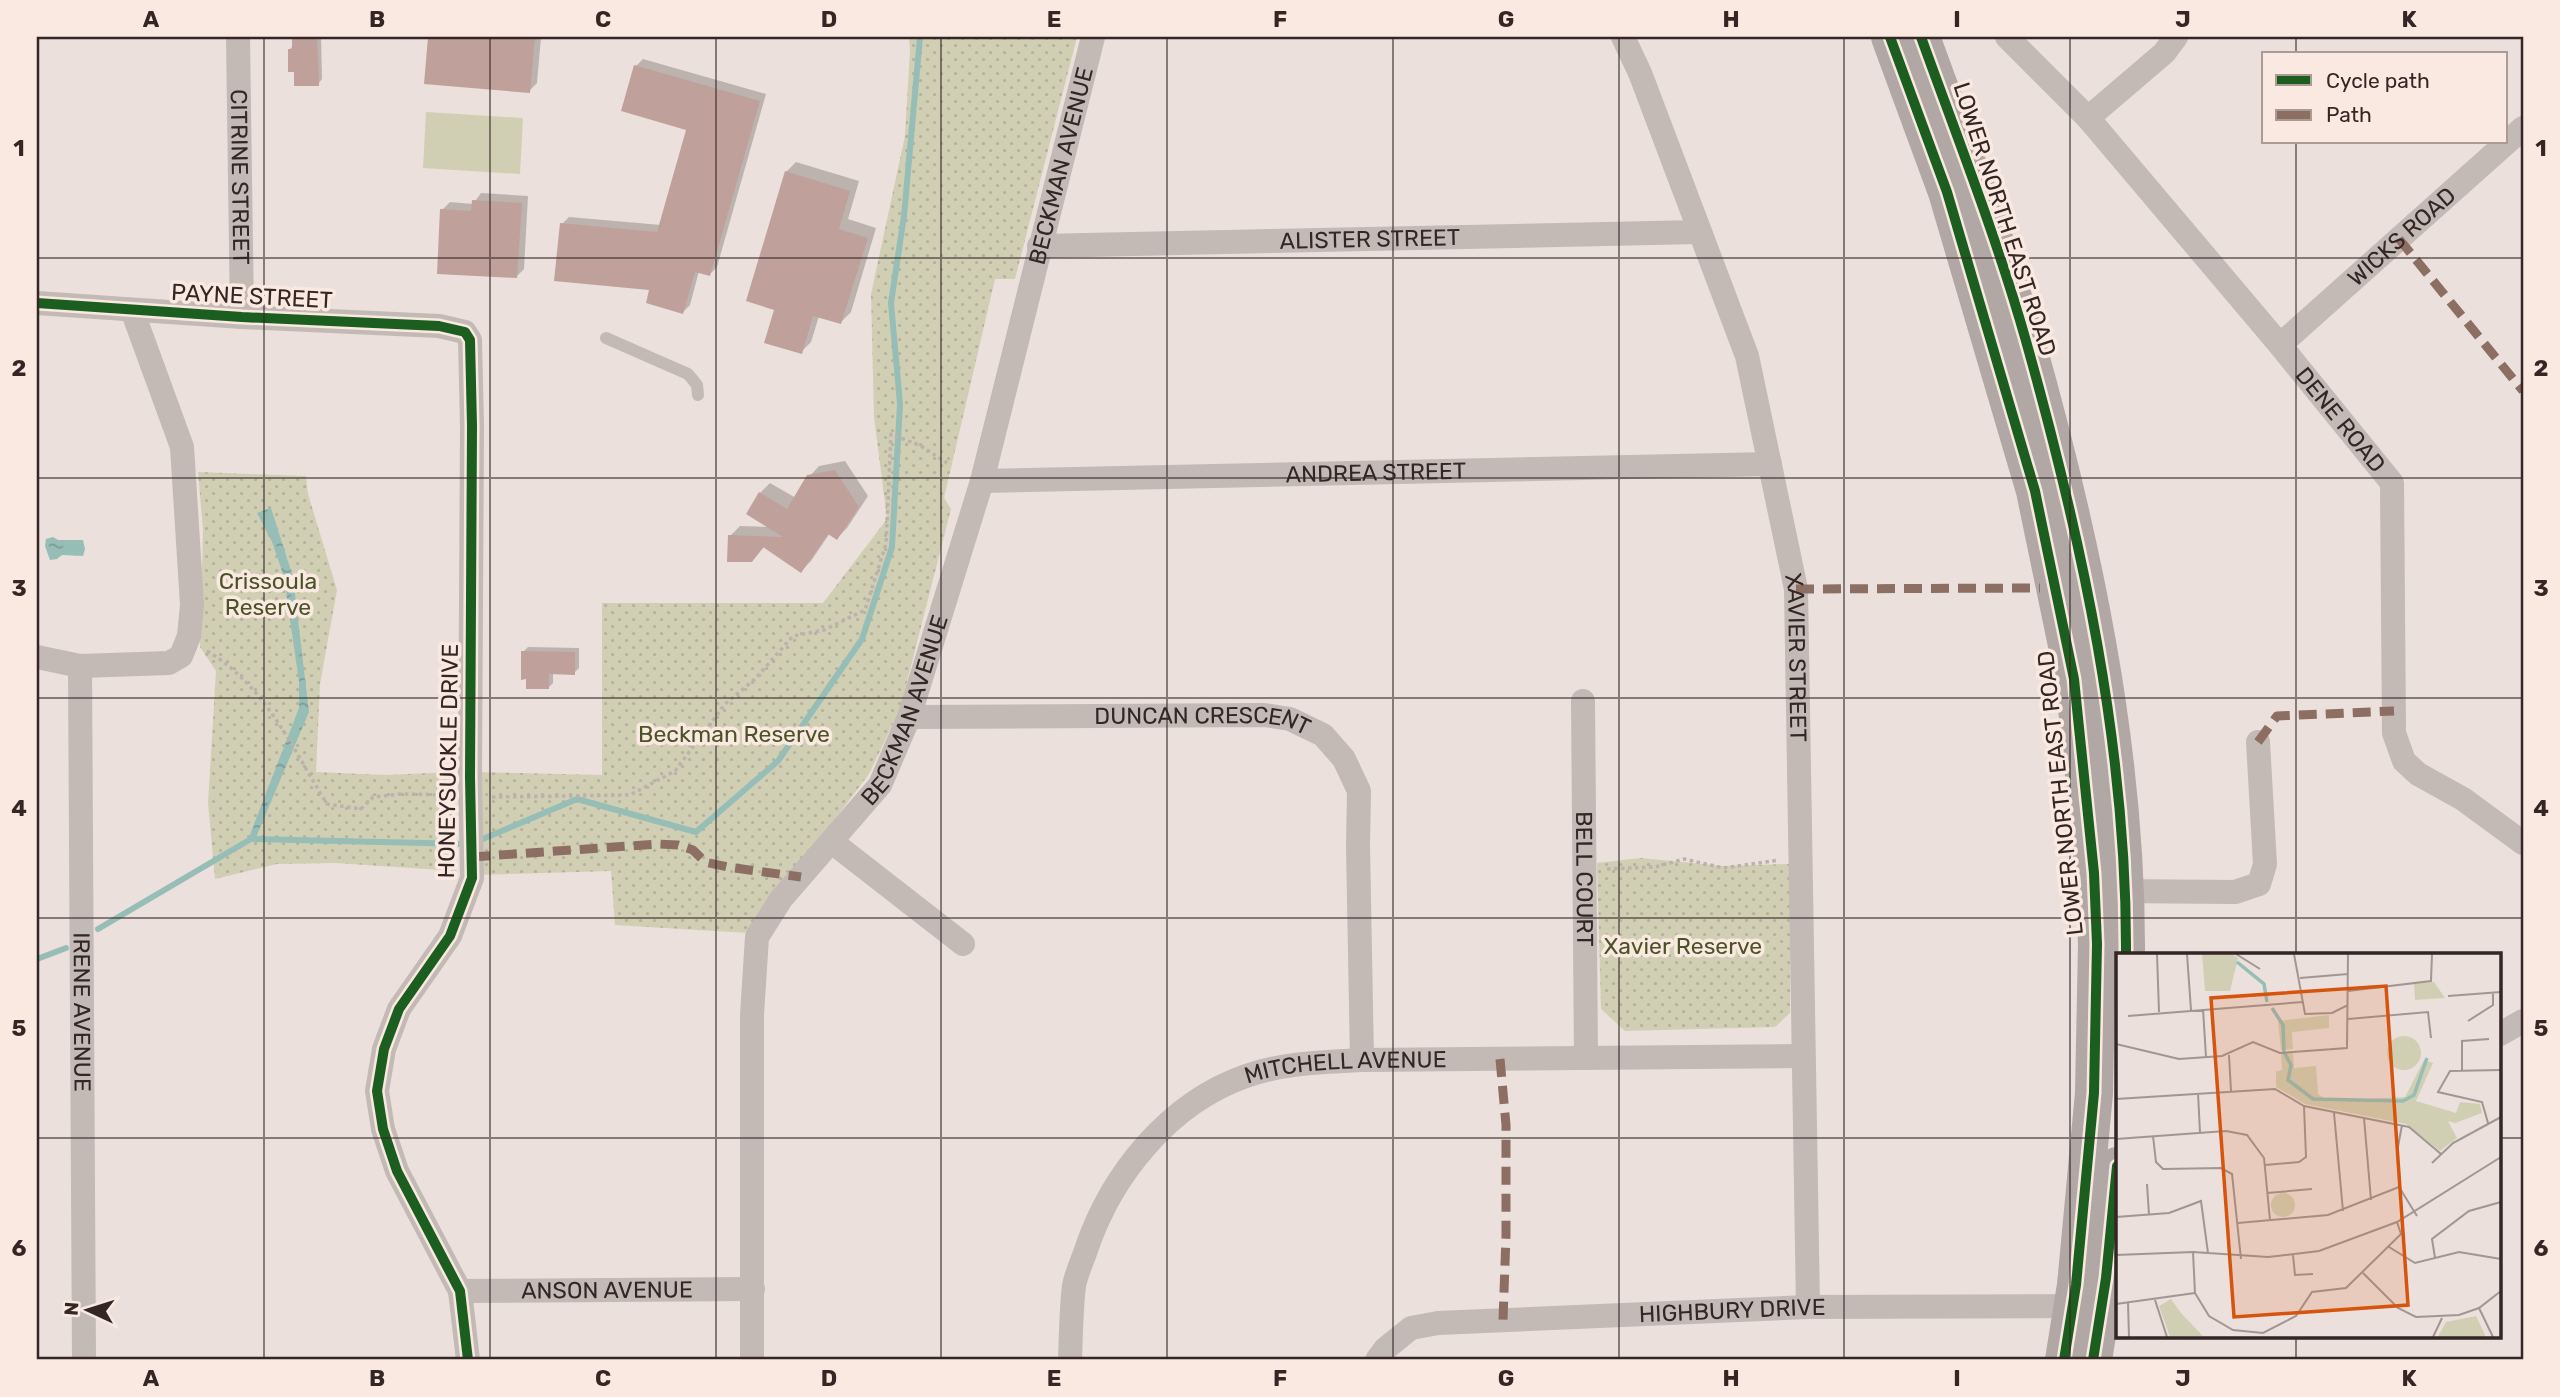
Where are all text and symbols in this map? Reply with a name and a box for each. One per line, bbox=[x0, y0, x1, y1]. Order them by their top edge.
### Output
text: A bbox=[143, 5, 160, 33]
text: B bbox=[369, 5, 385, 33]
text: C bbox=[595, 5, 611, 33]
text: D bbox=[821, 5, 837, 33]
text: E bbox=[1047, 5, 1061, 33]
text: F bbox=[1273, 5, 1287, 33]
text: G bbox=[1498, 5, 1514, 33]
text: H bbox=[1722, 5, 1740, 33]
text: I bbox=[1953, 5, 1961, 33]
text: J bbox=[2175, 5, 2191, 33]
text: K bbox=[2401, 5, 2417, 33]
legend bbox=[2262, 52, 2508, 144]
street label: BECKMAN AVENUE bbox=[1023, 64, 1099, 267]
text: Cycle path bbox=[2326, 68, 2430, 93]
street label: LOWER NORTH EAST ROAD bbox=[1947, 79, 2063, 359]
street label: CITRINE STREET bbox=[225, 89, 255, 265]
text: Path bbox=[2326, 102, 2372, 127]
text: 1 bbox=[13, 134, 25, 162]
text: 1 bbox=[2535, 134, 2547, 162]
street label: WICKS ROAD bbox=[2342, 181, 2461, 292]
street label: ALISTER STREET bbox=[1279, 223, 1460, 255]
street label: PAYNE STREET bbox=[171, 278, 333, 314]
text: 2 bbox=[12, 354, 26, 382]
text: 2 bbox=[2534, 354, 2548, 382]
street label: DENE ROAD bbox=[2290, 362, 2391, 478]
street label: ANDREA STREET bbox=[1285, 457, 1466, 488]
park label: Crissoula Reserve bbox=[219, 567, 317, 621]
street label: XAVIER STREET bbox=[1779, 571, 1813, 742]
text: 3 bbox=[11, 574, 27, 602]
text: 3 bbox=[2533, 574, 2549, 602]
street label: BECKMAN AVENUE bbox=[855, 611, 954, 811]
street label: HONEYSUCKLE DRIVE bbox=[432, 644, 464, 878]
street label: LOWER NORTH EAST ROAD bbox=[2031, 649, 2089, 937]
street label: DUNCAN CRESCENT bbox=[1094, 701, 1315, 741]
park label: Beckman Reserve bbox=[638, 720, 830, 748]
text: 4 bbox=[11, 794, 27, 822]
text: 4 bbox=[2533, 794, 2549, 822]
street label: BELL COURT bbox=[1570, 811, 1599, 947]
street label: IRENE AVENUE bbox=[68, 932, 96, 1092]
park label: Xavier Reserve bbox=[1604, 932, 1762, 960]
inset map bbox=[2116, 953, 2500, 1338]
text: 5 bbox=[12, 1014, 27, 1042]
text: 5 bbox=[2534, 1014, 2549, 1042]
street label: MITCHELL AVENUE bbox=[1241, 1045, 1447, 1090]
text: 6 bbox=[12, 1234, 27, 1262]
text: 6 bbox=[2534, 1234, 2549, 1262]
north arrow bbox=[52, 1274, 122, 1344]
street label: ANSON AVENUE bbox=[521, 1275, 693, 1305]
street label: HIGHBURY DRIVE bbox=[1638, 1293, 1826, 1328]
text: N bbox=[60, 1301, 83, 1316]
text: A bbox=[143, 1364, 160, 1392]
text: B bbox=[369, 1364, 385, 1392]
text: C bbox=[595, 1364, 611, 1392]
text: D bbox=[821, 1364, 837, 1392]
text: E bbox=[1047, 1364, 1061, 1392]
text: F bbox=[1273, 1364, 1287, 1392]
text: G bbox=[1498, 1364, 1514, 1392]
text: H bbox=[1722, 1364, 1740, 1392]
text: I bbox=[1953, 1364, 1961, 1392]
text: J bbox=[2175, 1364, 2191, 1392]
text: K bbox=[2401, 1364, 2417, 1392]

